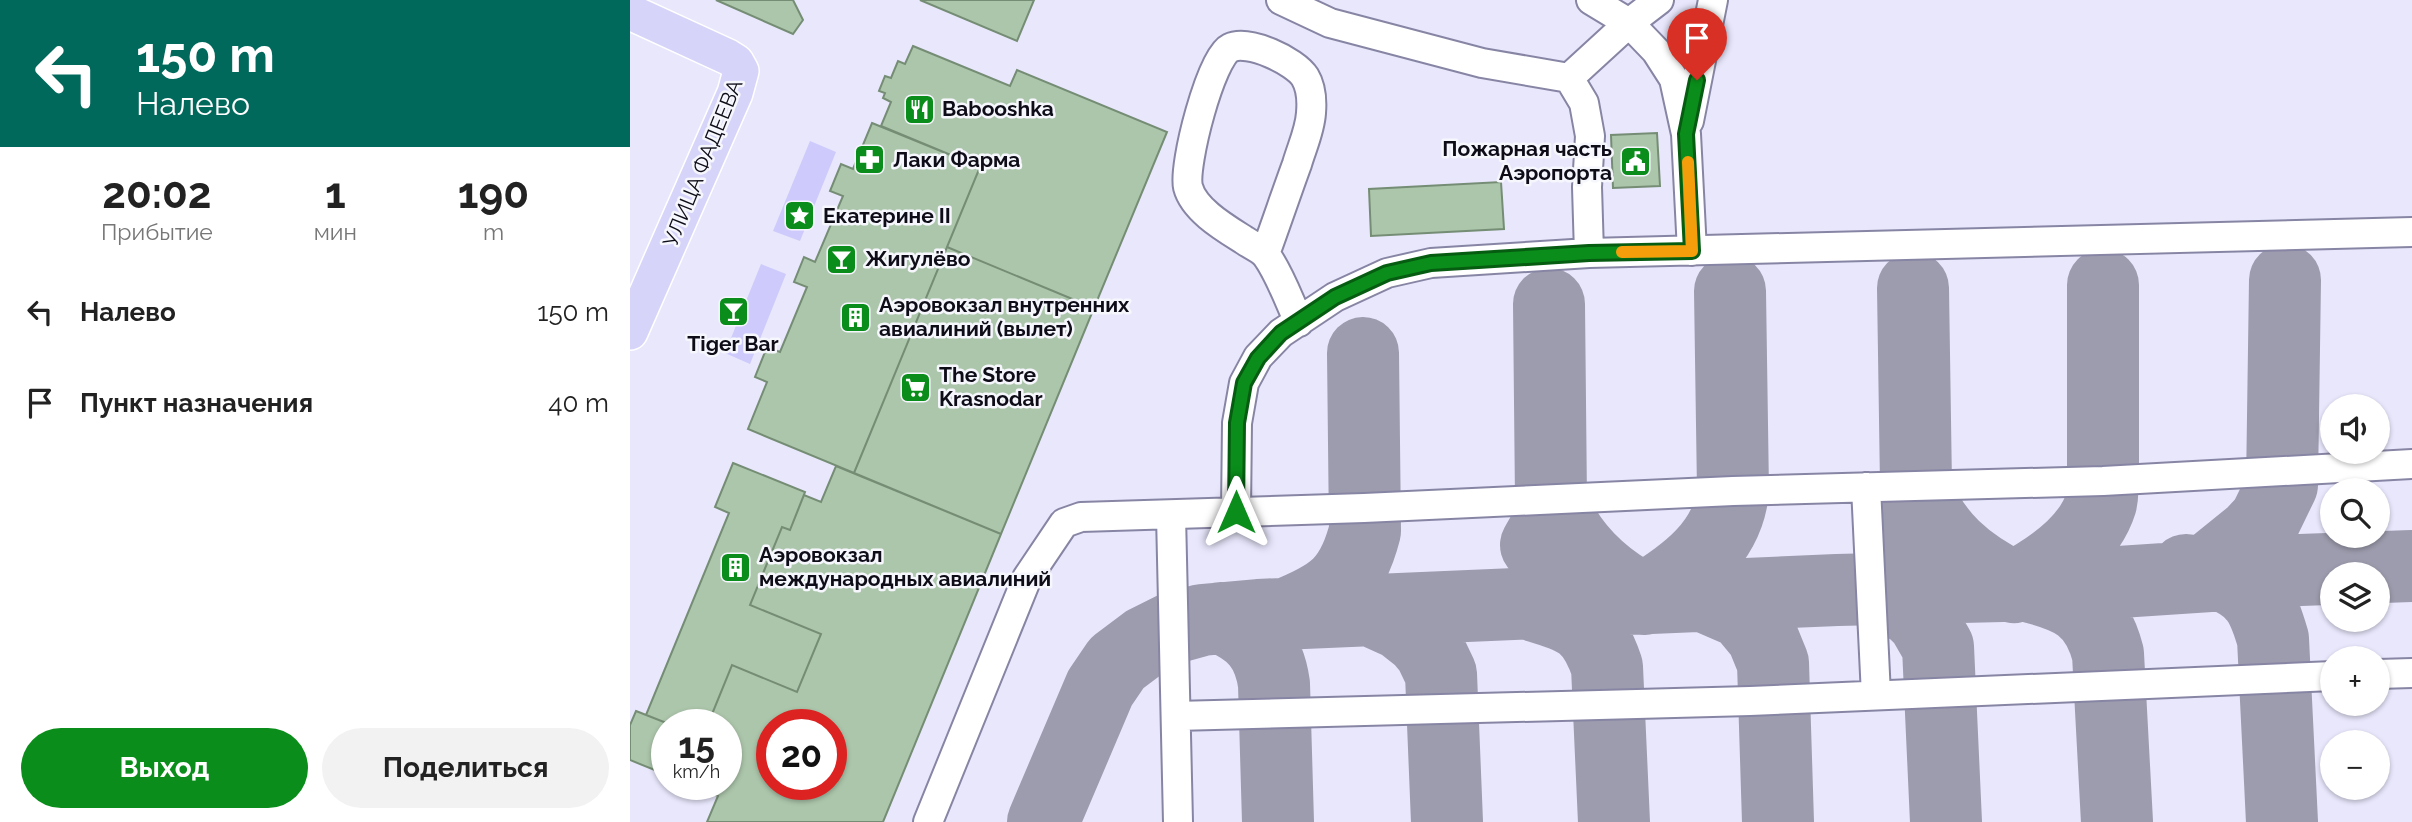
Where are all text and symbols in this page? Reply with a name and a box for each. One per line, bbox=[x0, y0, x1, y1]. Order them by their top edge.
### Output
pin bbox=[1667, 8, 1727, 80]
icon: arrive bbox=[1678, 19, 1716, 57]
text: 150 m bbox=[136, 26, 275, 83]
icon: left bbox=[21, 28, 112, 119]
street label: УЛИЦА ФАДЕЕВА bbox=[658, 75, 748, 250]
text: Налево bbox=[136, 85, 250, 122]
restaurant icon: Babooshka bbox=[902, 92, 936, 126]
place label: Babooshka bbox=[942, 96, 1054, 121]
place label: Пожарная часть Аэропорта bbox=[1442, 136, 1612, 185]
pharmacy icon: Лаки Фарма bbox=[853, 143, 887, 177]
public building icon: Пожарная часть Аэропорта bbox=[1618, 144, 1652, 178]
place label: Лаки Фарма bbox=[893, 147, 1020, 172]
text: 20:02 bbox=[102, 169, 212, 218]
text: 1 bbox=[325, 169, 346, 218]
text: 190 bbox=[458, 169, 529, 218]
place icon: Екатерине II bbox=[783, 199, 817, 233]
place label: Екатерине II bbox=[823, 203, 951, 228]
text: Прибытие bbox=[101, 218, 213, 245]
text: мин bbox=[314, 218, 357, 245]
text: m bbox=[483, 218, 504, 245]
bar icon: Жигулёво bbox=[825, 242, 859, 276]
place label: Жигулёво bbox=[865, 246, 971, 271]
place label: Аэровокзал внутренних авиалиний (вылет) bbox=[879, 292, 1130, 341]
icon: left bbox=[21, 293, 59, 331]
bar icon: Tiger Bar bbox=[716, 295, 750, 329]
text: Налево bbox=[80, 297, 176, 327]
text: 150 m bbox=[537, 297, 609, 327]
building icon: Аэровокзал внутренних авиалиний (вылет) bbox=[839, 300, 873, 334]
place label: Tiger Bar bbox=[687, 331, 779, 356]
place label: The Store Krasnodar bbox=[939, 362, 1043, 411]
supermarket icon: The Store Krasnodar bbox=[899, 370, 933, 404]
icon: arrive bbox=[21, 384, 59, 422]
text: Пункт назначения bbox=[80, 388, 313, 418]
text: 40 m bbox=[548, 388, 609, 418]
map controls bbox=[2320, 394, 2390, 800]
button: sound bbox=[2320, 394, 2390, 464]
position arrow bbox=[1199, 475, 1273, 549]
button: search bbox=[2320, 478, 2390, 548]
place label: Аэровокзал международных авиалиний bbox=[759, 542, 1051, 591]
building icon: Аэровокзал международных авиалиний bbox=[719, 550, 753, 584]
button: layers bbox=[2320, 562, 2390, 632]
button: + bbox=[2320, 646, 2390, 716]
speed limit sign: 20 bbox=[756, 709, 847, 800]
text: 15 bbox=[678, 725, 715, 766]
button: Выход bbox=[21, 728, 308, 808]
button: Поделиться bbox=[322, 728, 609, 808]
button: − bbox=[2320, 730, 2390, 800]
text: km/h bbox=[673, 761, 720, 782]

